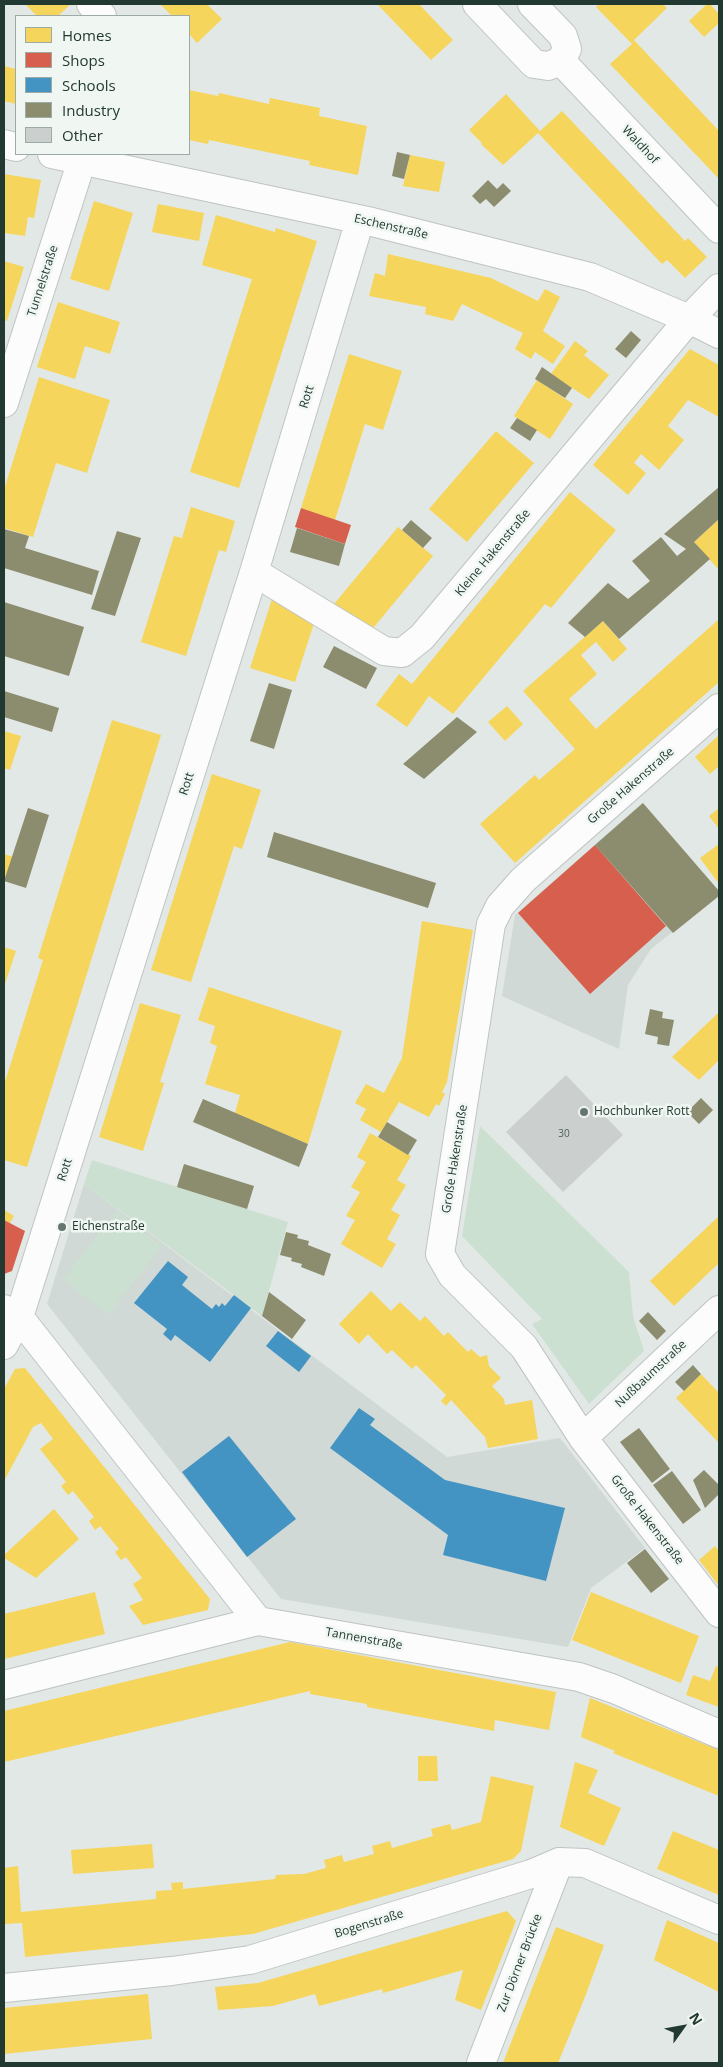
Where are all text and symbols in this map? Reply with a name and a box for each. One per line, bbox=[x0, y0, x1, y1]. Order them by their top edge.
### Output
legend bbox=[15, 15, 190, 155]
text: Homes bbox=[62, 25, 112, 45]
text: Shops bbox=[62, 50, 105, 70]
text: Schools bbox=[62, 75, 116, 95]
text: Industry bbox=[62, 100, 120, 120]
street label: Waldhof bbox=[619, 123, 661, 167]
text: Other bbox=[62, 125, 103, 145]
street label: Eschenstraße bbox=[353, 212, 429, 242]
street label: Tunnelstraße bbox=[25, 243, 61, 319]
street label: Rott bbox=[297, 384, 317, 410]
street label: Kleine Hakenstraße bbox=[452, 507, 534, 599]
street label: Große Hakenstraße bbox=[585, 745, 677, 827]
street label: Rott bbox=[177, 771, 197, 797]
street label: Große Hakenstraße bbox=[439, 1104, 471, 1214]
place label: Hochbunker Rott bbox=[594, 1105, 689, 1119]
marker: Hochbunker Rott bbox=[578, 1106, 590, 1118]
house number: 30 bbox=[558, 1128, 570, 1140]
street label: Rott bbox=[55, 1157, 75, 1183]
place label: Eichenstraße bbox=[72, 1220, 145, 1234]
marker: Eichenstraße bbox=[56, 1221, 68, 1233]
street label: Nußbaumstraße bbox=[612, 1337, 690, 1411]
street label: Große Hakenstraße bbox=[608, 1472, 686, 1568]
street label: Tannenstraße bbox=[324, 1625, 404, 1653]
street label: Bogenstraße bbox=[333, 1907, 405, 1941]
street label: Zur Dörner Brücke bbox=[495, 1912, 545, 2014]
north arrow bbox=[658, 2002, 708, 2052]
text: N bbox=[685, 2009, 707, 2029]

